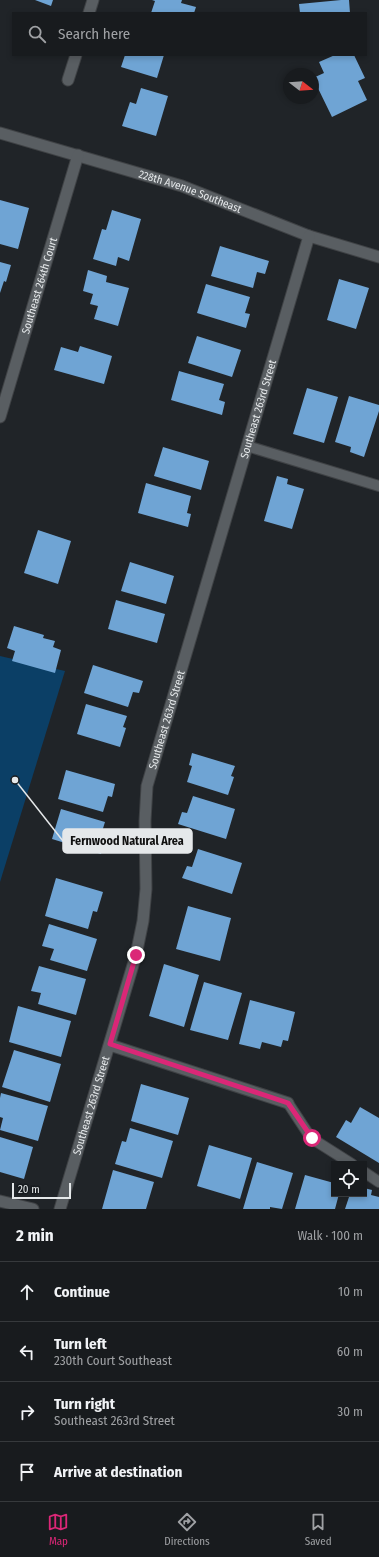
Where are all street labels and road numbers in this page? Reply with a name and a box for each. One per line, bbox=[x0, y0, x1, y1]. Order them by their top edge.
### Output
street label: 228th Avenue Southeast bbox=[137, 168, 244, 216]
street label: Southeast 264th Court bbox=[19, 236, 60, 336]
street label: Southeast 263rd Street bbox=[238, 358, 279, 460]
street label: Southeast 263rd Street bbox=[146, 669, 188, 771]
street label: Southeast 263rd Street bbox=[71, 1054, 112, 1157]

